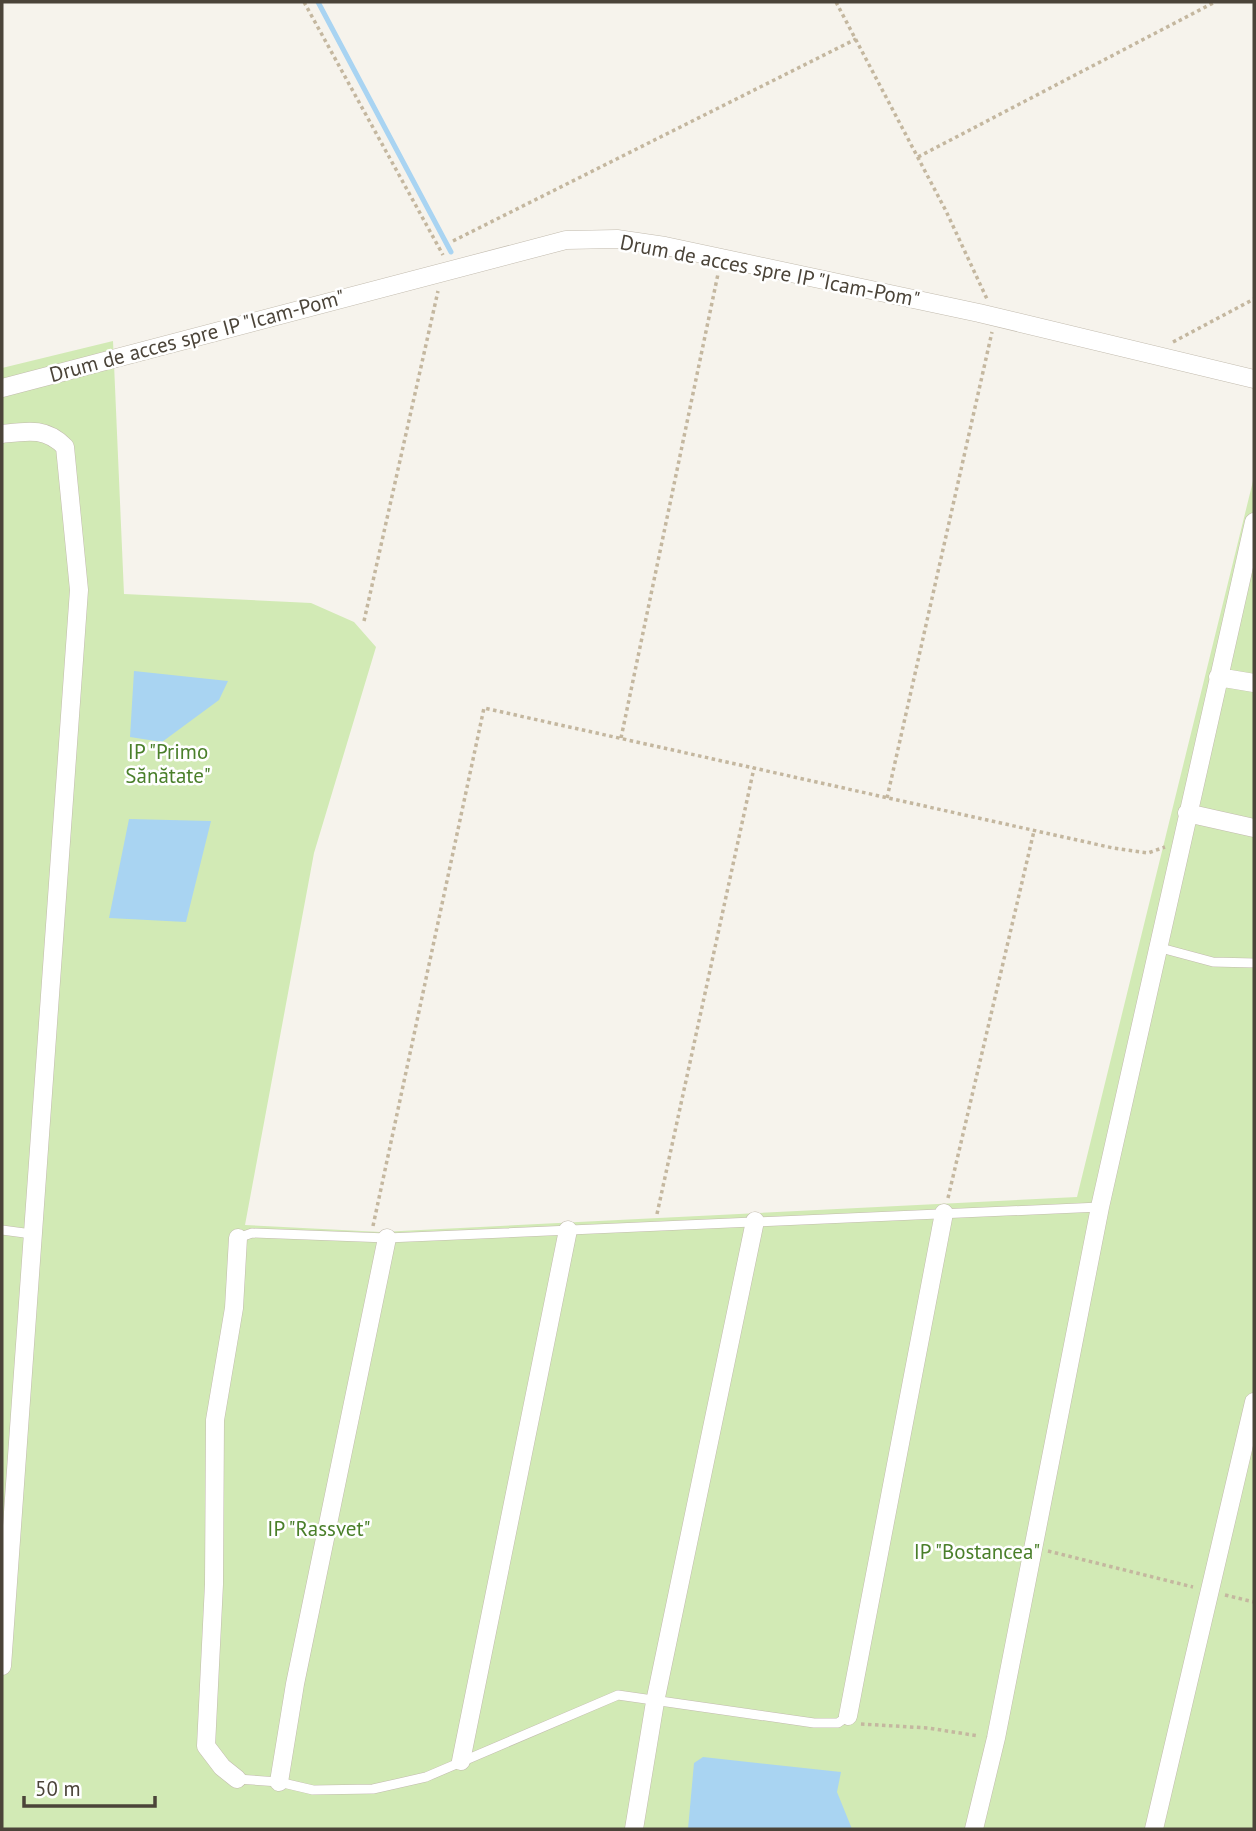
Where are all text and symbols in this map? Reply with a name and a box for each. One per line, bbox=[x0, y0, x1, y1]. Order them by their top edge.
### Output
street label: Drum de acces spre IP "Icam-Pom" bbox=[618, 228, 922, 313]
street label: Drum de acces spre IP "Icam-Pom" bbox=[46, 283, 348, 388]
park label: IP "Primo Sănătate" bbox=[125, 738, 211, 789]
park label: IP "Rassvet" bbox=[267, 1515, 371, 1542]
park label: IP "Bostancea" bbox=[914, 1538, 1040, 1565]
scale bar bbox=[24, 1764, 156, 1808]
text: 50 m bbox=[35, 1775, 81, 1802]

